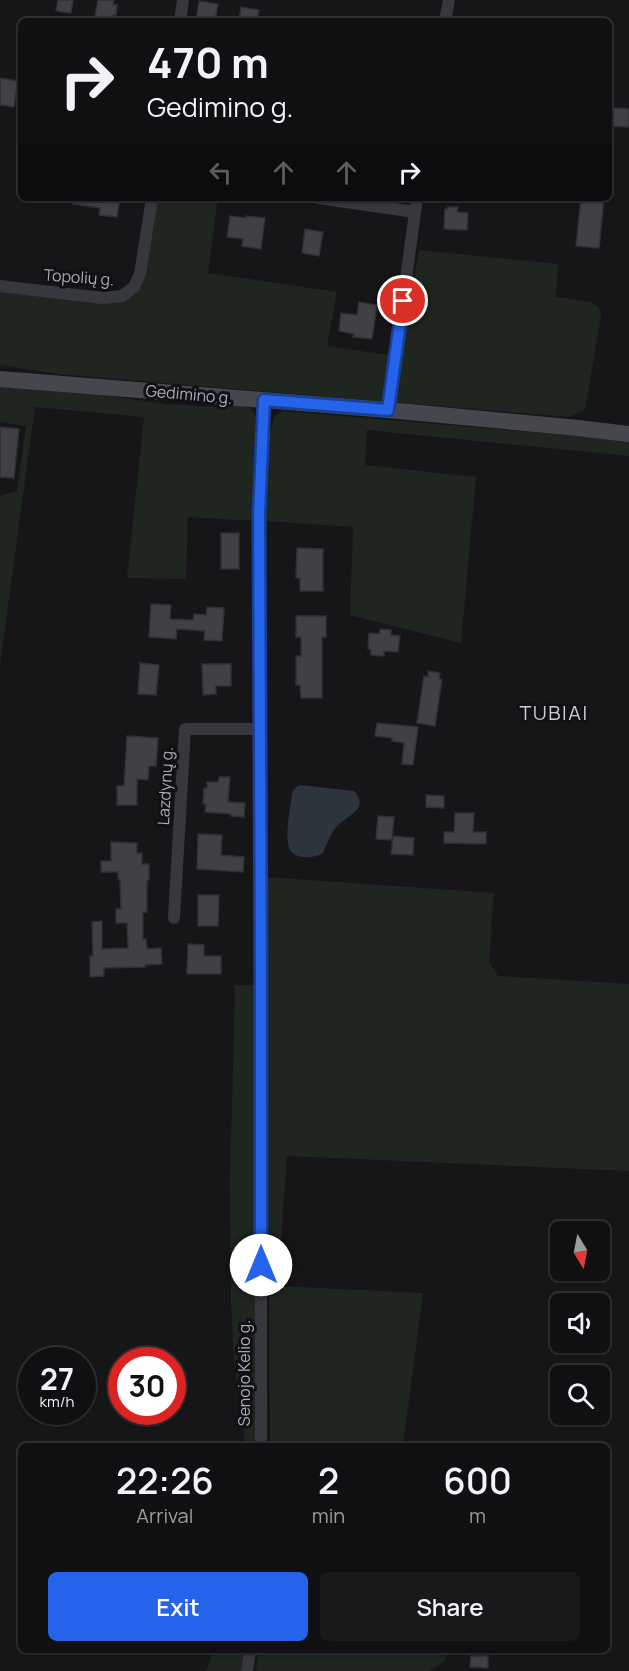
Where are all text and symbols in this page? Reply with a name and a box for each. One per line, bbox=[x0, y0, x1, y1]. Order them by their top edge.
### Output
text: 470 m bbox=[147, 33, 269, 91]
icon: right bbox=[48, 42, 126, 120]
text: Gedimino g. bbox=[147, 88, 293, 125]
icon: left bbox=[204, 156, 237, 189]
icon: ahead bbox=[267, 156, 300, 189]
icon: ahead bbox=[330, 156, 363, 189]
icon: right bbox=[393, 156, 426, 189]
street label: Topolių g. bbox=[43, 264, 115, 290]
pin bbox=[377, 275, 428, 326]
icon: arrive bbox=[386, 284, 419, 317]
street label: Gedimino g. bbox=[145, 379, 233, 409]
district label: TUBIAI bbox=[519, 699, 589, 726]
street label: Lazdynų g. bbox=[152, 746, 178, 826]
north arrow bbox=[550, 1221, 610, 1281]
map controls bbox=[550, 1221, 610, 1425]
position arrow bbox=[229, 1233, 293, 1297]
button: sound bbox=[550, 1293, 610, 1353]
street label: Senojo Kelio g. bbox=[233, 1320, 255, 1426]
speed limit sign: 30 bbox=[108, 1347, 186, 1425]
text: 27 bbox=[40, 1358, 74, 1399]
button: search bbox=[550, 1365, 610, 1425]
text: km/h bbox=[40, 1391, 74, 1412]
text: 22:26 bbox=[116, 1456, 214, 1505]
text: 2 bbox=[318, 1456, 339, 1505]
text: 600 bbox=[443, 1456, 512, 1505]
text: Arrival bbox=[136, 1502, 193, 1529]
text: min bbox=[312, 1502, 345, 1529]
text: m bbox=[469, 1502, 486, 1529]
button: Exit bbox=[48, 1572, 308, 1641]
button: Share bbox=[320, 1572, 580, 1641]

